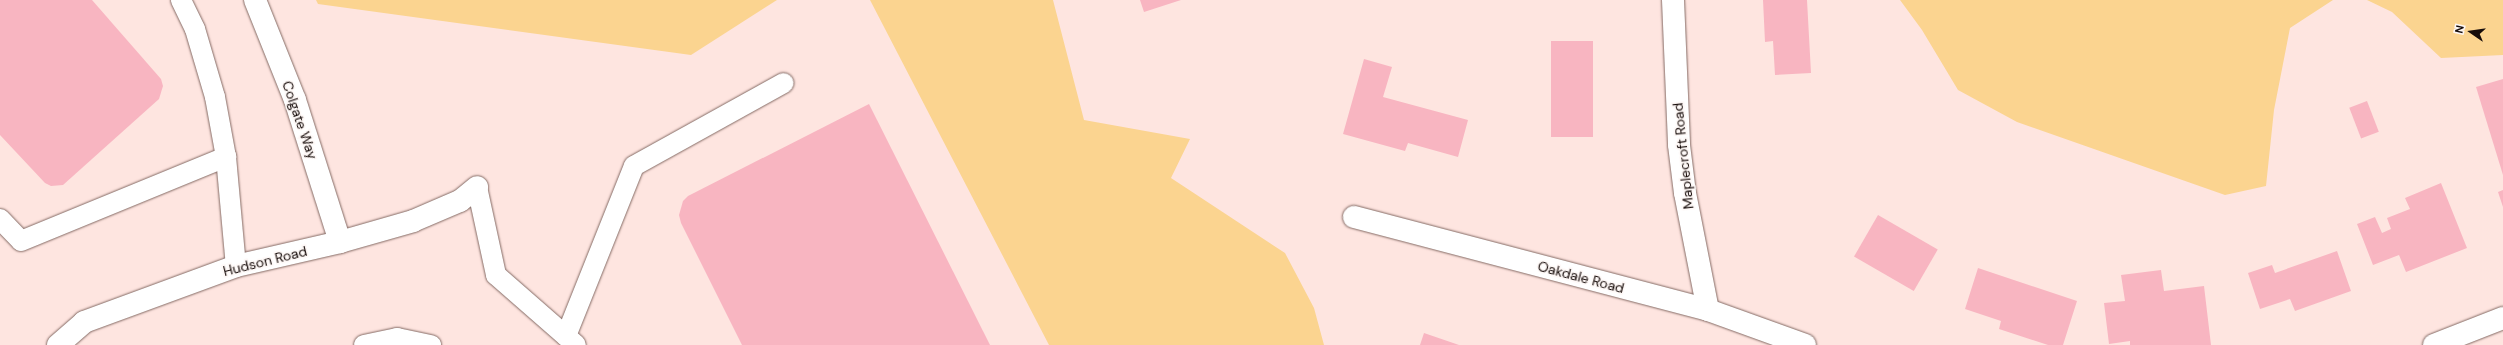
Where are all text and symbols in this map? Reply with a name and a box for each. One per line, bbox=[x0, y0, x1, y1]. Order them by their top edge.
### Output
north arrow bbox=[2451, 12, 2491, 52]
text: N bbox=[2452, 24, 2467, 35]
street label: Colgate Way bbox=[279, 79, 321, 161]
street label: Maplecroft Road bbox=[1669, 102, 1697, 210]
street label: Hudson Road bbox=[221, 242, 309, 280]
street label: Oakdale Road bbox=[1536, 257, 1626, 297]

